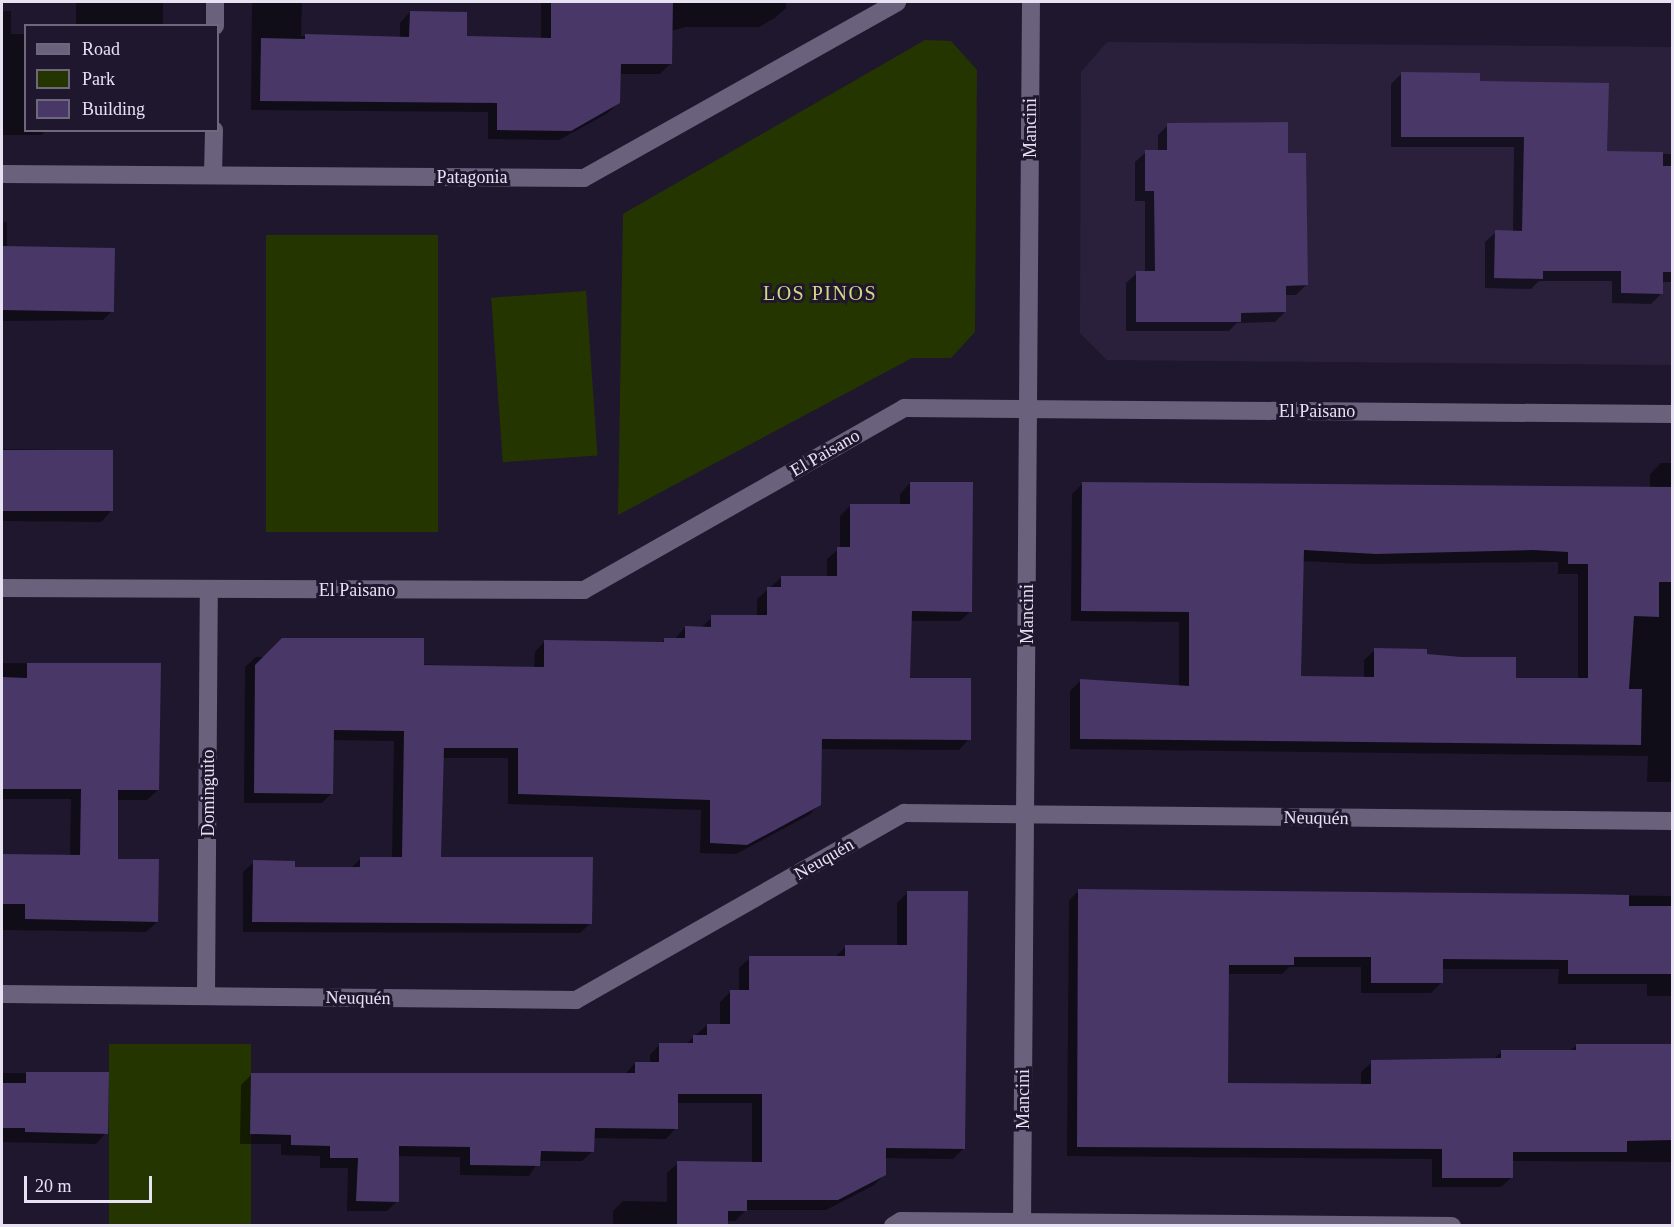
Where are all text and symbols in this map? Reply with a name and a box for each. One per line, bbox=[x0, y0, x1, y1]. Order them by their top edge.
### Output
legend bbox=[24, 24, 219, 132]
text: Road bbox=[82, 39, 120, 59]
text: Park bbox=[82, 69, 115, 89]
street label: Mancini bbox=[1019, 98, 1041, 158]
text: Building bbox=[82, 99, 145, 119]
street label: Patagonia bbox=[437, 166, 507, 188]
district label: LOS PINOS bbox=[763, 281, 877, 305]
street label: El Paisano bbox=[1279, 400, 1355, 422]
street label: El Paisano bbox=[786, 425, 864, 481]
street label: El Paisano bbox=[319, 579, 395, 601]
street label: Mancini bbox=[1016, 584, 1038, 644]
street label: Dominguito bbox=[197, 749, 219, 837]
street label: Neuquén bbox=[1283, 807, 1349, 829]
street label: Neuquén bbox=[790, 833, 858, 885]
street label: Neuquén bbox=[325, 987, 391, 1009]
street label: Mancini bbox=[1012, 1069, 1034, 1129]
scale bar bbox=[27, 1164, 154, 1202]
text: 20 m bbox=[35, 1176, 72, 1196]

